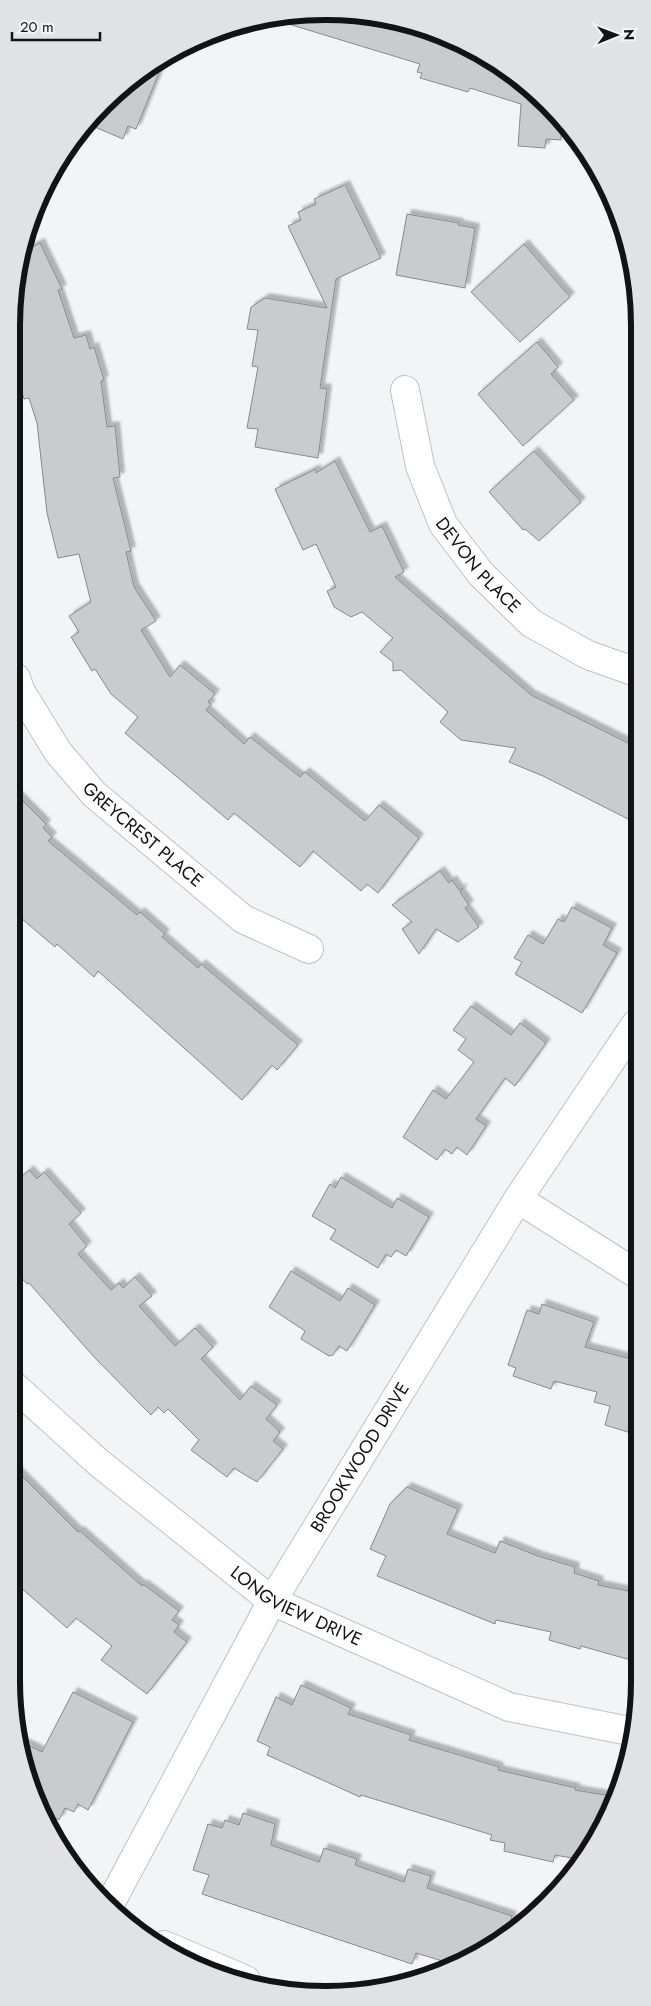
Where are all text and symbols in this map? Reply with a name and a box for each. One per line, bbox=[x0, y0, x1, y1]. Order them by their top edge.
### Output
scale bar bbox=[12, 10, 100, 42]
north arrow bbox=[591, 10, 641, 60]
text: 20 m bbox=[20, 16, 54, 38]
text: N bbox=[619, 29, 639, 41]
street label: DEVON PLACE bbox=[429, 512, 527, 619]
street label: GREYCREST PLACE bbox=[76, 776, 209, 893]
street label: BROOKWOOD DRIVE bbox=[304, 1377, 416, 1537]
street label: LONGVIEW DRIVE bbox=[225, 1560, 366, 1653]

